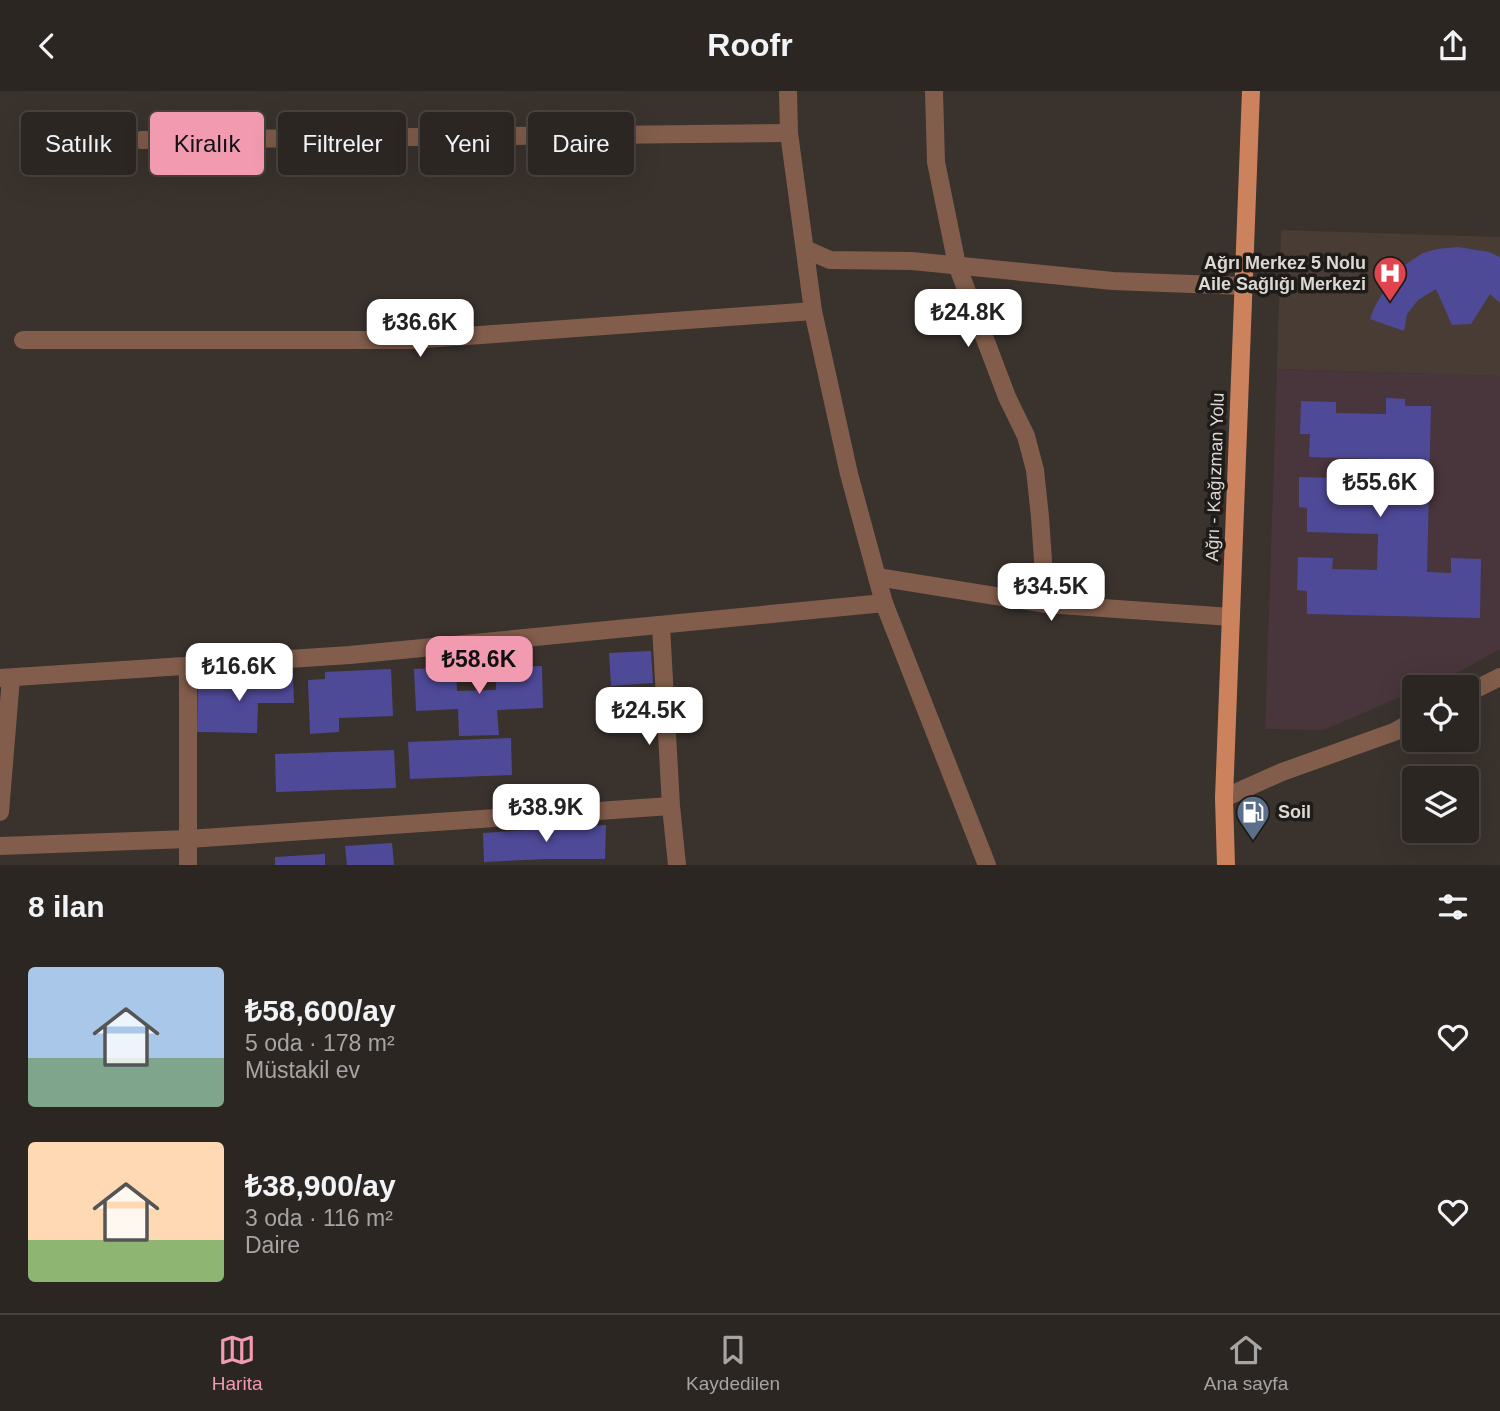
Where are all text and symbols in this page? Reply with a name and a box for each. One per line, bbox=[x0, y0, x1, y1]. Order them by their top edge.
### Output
icon: back bbox=[28, 27, 66, 65]
text: Roofr bbox=[707, 27, 793, 63]
icon: share bbox=[1434, 27, 1472, 65]
chip: Satılık bbox=[21, 112, 136, 175]
chip: Kiralık bbox=[150, 112, 264, 175]
chip: Filtreler bbox=[278, 112, 406, 175]
chip: Yeni bbox=[420, 112, 514, 175]
chip: Daire bbox=[528, 112, 634, 175]
place label: Ağrı Merkez 5 Nolu Aile Sağlığı Merkezi bbox=[1198, 253, 1366, 294]
hospital icon: Ağrı Merkez 5 Nolu Aile Sağlığı Merkezi bbox=[1371, 254, 1409, 303]
pin: ₺24.8K bbox=[911, 289, 1025, 349]
pin: ₺36.6K bbox=[363, 299, 477, 359]
text: ₺24.8K bbox=[931, 299, 1005, 325]
text: ₺36.6K bbox=[383, 309, 457, 335]
street label: Ağrı - Kağızman Yolu bbox=[1202, 392, 1228, 562]
pin: ₺55.6K bbox=[1323, 459, 1437, 519]
text: ₺55.6K bbox=[1343, 469, 1417, 495]
pin: ₺34.5K bbox=[994, 563, 1108, 623]
text: ₺34.5K bbox=[1014, 573, 1088, 599]
pin: ₺58.6K bbox=[422, 637, 536, 696]
pin: ₺16.6K bbox=[182, 643, 296, 703]
text: ₺58.6K bbox=[442, 646, 516, 672]
text: ₺16.6K bbox=[202, 653, 276, 679]
map controls bbox=[1402, 675, 1479, 843]
button: locate bbox=[1402, 675, 1479, 752]
pin: ₺24.5K bbox=[592, 687, 706, 747]
text: ₺24.5K bbox=[612, 697, 686, 723]
button: layers bbox=[1402, 766, 1479, 843]
pin: ₺38.9K bbox=[489, 785, 603, 844]
fuel station icon: Soil bbox=[1234, 793, 1272, 842]
text: ₺38.9K bbox=[509, 794, 583, 820]
place label: Soil bbox=[1278, 802, 1311, 822]
icon: filters bbox=[1434, 888, 1472, 926]
text: 8 ilan bbox=[28, 890, 105, 923]
text: ₺58,600/ay bbox=[245, 994, 396, 1027]
icon: home bbox=[84, 995, 168, 1079]
icon: heart bbox=[1434, 1018, 1472, 1056]
text: 5 oda · 178 m² bbox=[245, 1030, 395, 1056]
text: Müstakil ev bbox=[245, 1057, 360, 1083]
text: ₺38,900/ay bbox=[245, 1169, 396, 1202]
icon: home bbox=[84, 1170, 168, 1254]
icon: heart bbox=[1434, 1193, 1472, 1231]
text: 3 oda · 116 m² bbox=[245, 1205, 393, 1231]
text: Daire bbox=[245, 1232, 300, 1258]
tab: Harita bbox=[212, 1331, 262, 1395]
tab: Kaydedilen bbox=[686, 1331, 780, 1395]
tab: Ana sayfa bbox=[1204, 1331, 1288, 1395]

